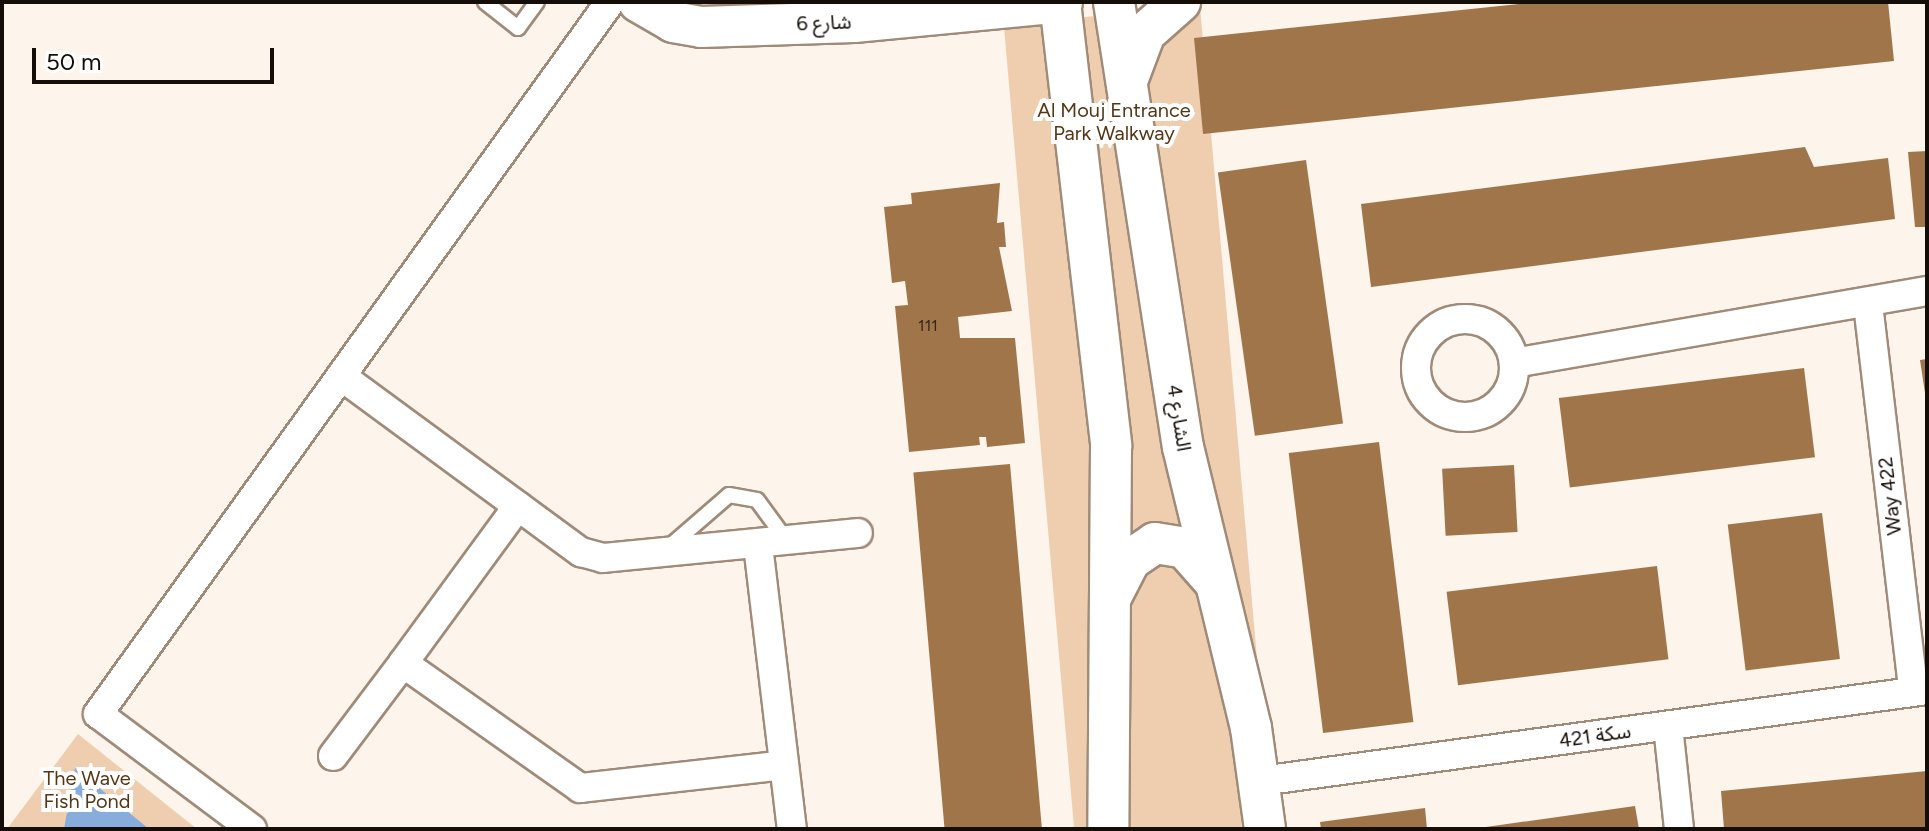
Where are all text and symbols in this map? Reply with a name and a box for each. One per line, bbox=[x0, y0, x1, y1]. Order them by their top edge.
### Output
street label: شارع 6 bbox=[796, 10, 852, 36]
scale bar bbox=[36, 32, 278, 82]
text: 50 m bbox=[46, 47, 102, 76]
park label: Al Mouj Entrance Park Walkway bbox=[1037, 98, 1191, 145]
house number: 111 bbox=[918, 316, 938, 336]
street label: الشارع 4 bbox=[1162, 383, 1196, 453]
street label: Way 422 bbox=[1873, 455, 1907, 537]
street label: سكة 421 bbox=[1558, 719, 1632, 753]
park label: The Wave Fish Pond bbox=[43, 767, 131, 814]

